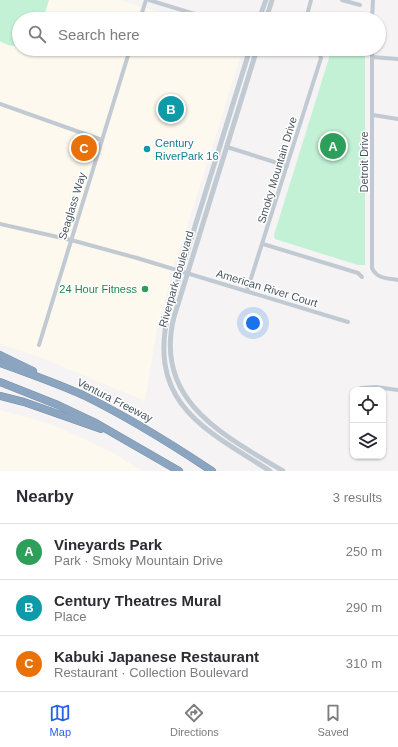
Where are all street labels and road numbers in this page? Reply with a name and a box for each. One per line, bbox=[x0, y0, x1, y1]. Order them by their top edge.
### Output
street label: Smoky Mountain Drive bbox=[255, 115, 299, 225]
street label: Detroit Drive bbox=[358, 131, 370, 193]
street label: Seaglass Way bbox=[56, 170, 88, 241]
street label: Riverpark Boulevard bbox=[156, 229, 196, 329]
street label: American River Court bbox=[215, 267, 319, 309]
street label: Ventura Freeway bbox=[75, 376, 155, 424]

